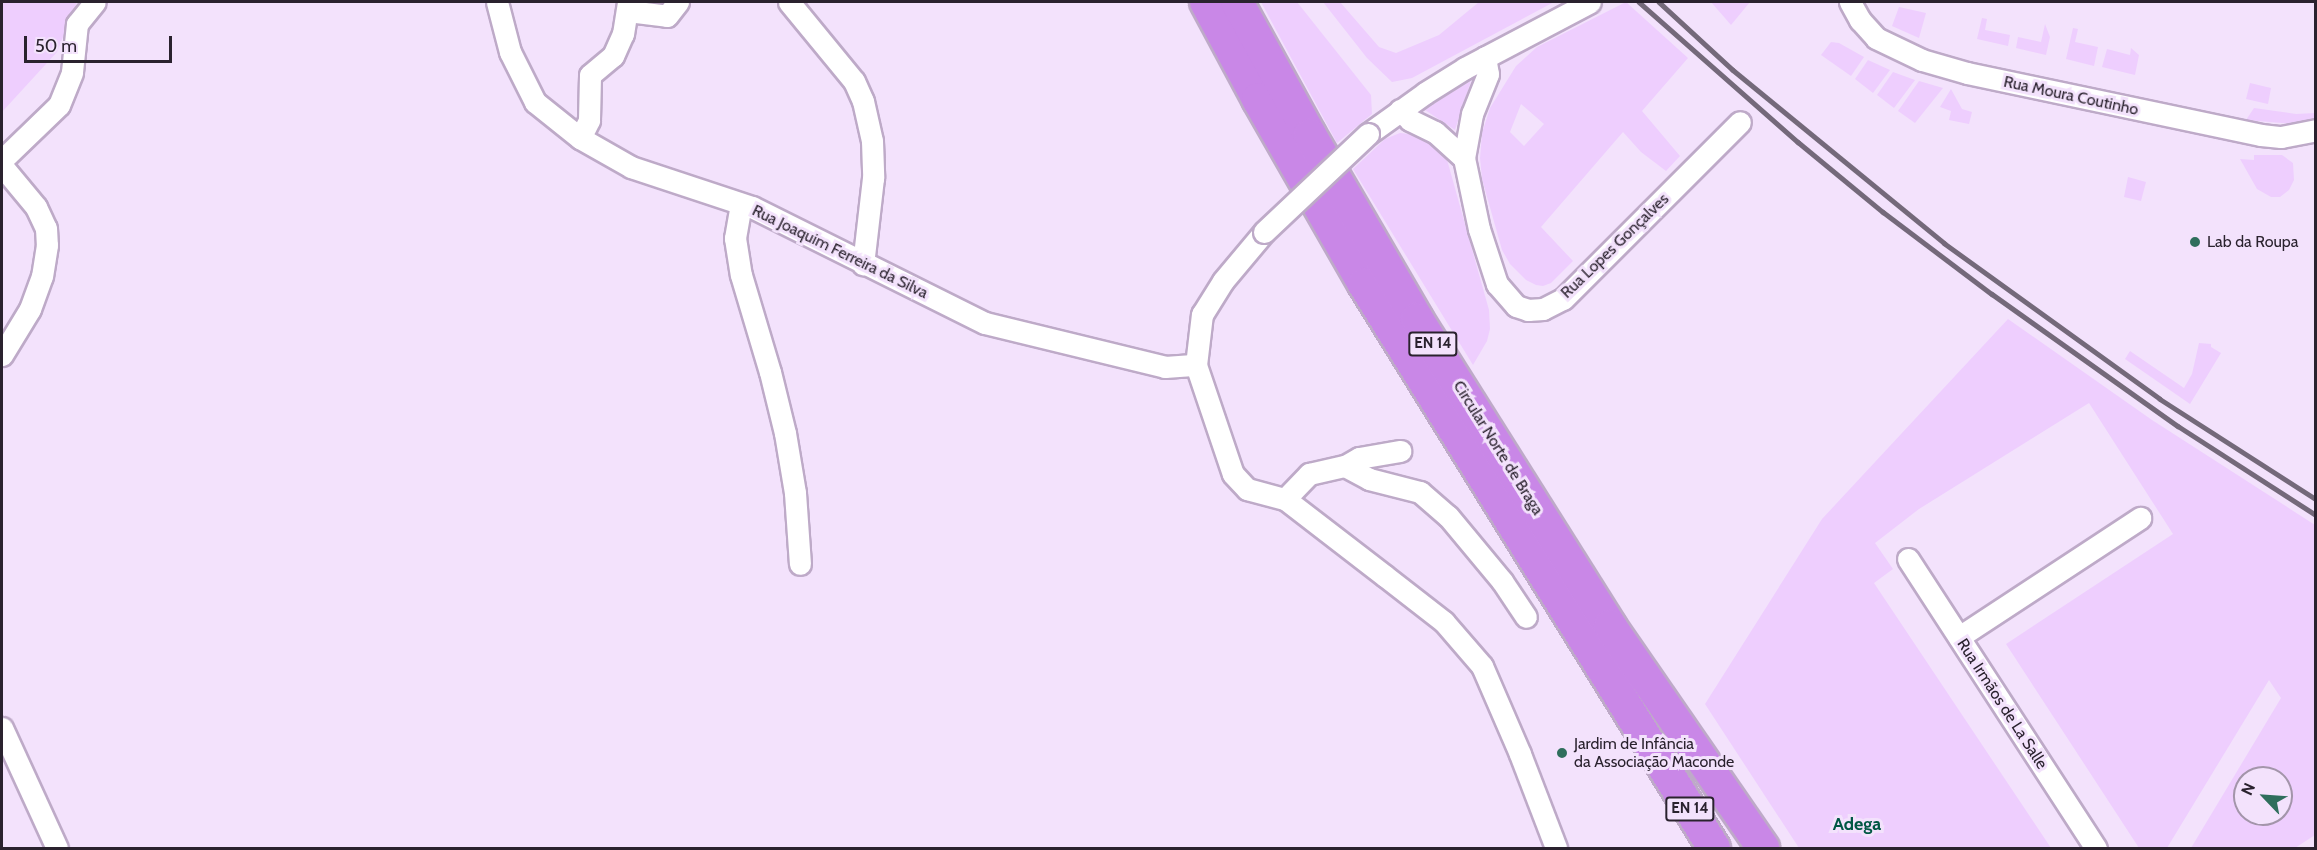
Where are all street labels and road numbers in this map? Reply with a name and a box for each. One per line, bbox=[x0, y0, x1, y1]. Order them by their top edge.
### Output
street label: Rua Moura Coutinho bbox=[2002, 72, 2140, 120]
street label: Rua Lopes Gonçalves bbox=[1557, 190, 1673, 302]
street label: Rua Joaquim Ferreira da Silva bbox=[749, 201, 931, 303]
road number: EN 14 bbox=[1408, 332, 1458, 356]
street label: Circular Norte de Braga bbox=[1449, 377, 1547, 519]
street label: Rua Irmãos de La Salle bbox=[1953, 635, 2051, 773]
road number: EN 14 bbox=[1664, 797, 1716, 821]

